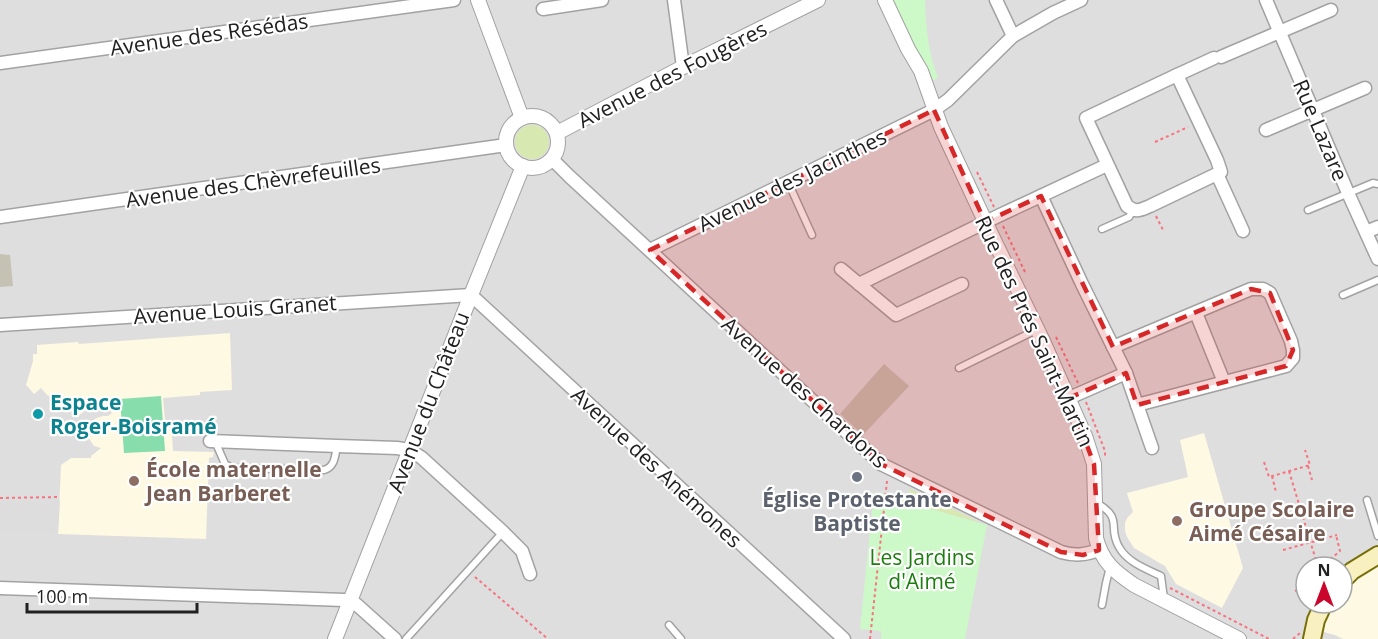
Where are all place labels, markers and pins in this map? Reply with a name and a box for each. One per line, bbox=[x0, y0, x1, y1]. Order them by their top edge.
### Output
place label: Espace Roger-Boisramé bbox=[50, 388, 217, 440]
marker: Espace Roger-Boisramé bbox=[31, 407, 45, 421]
place label: École maternelle Jean Barberet bbox=[144, 455, 322, 507]
marker: Église Protestante Baptiste bbox=[850, 470, 864, 484]
marker: École maternelle Jean Barberet bbox=[127, 474, 141, 488]
place label: Église Protestante Baptiste bbox=[762, 485, 952, 537]
place label: Groupe Scolaire Aimé Césaire bbox=[1189, 495, 1355, 547]
marker: Groupe Scolaire Aimé Césaire bbox=[1170, 514, 1184, 528]

